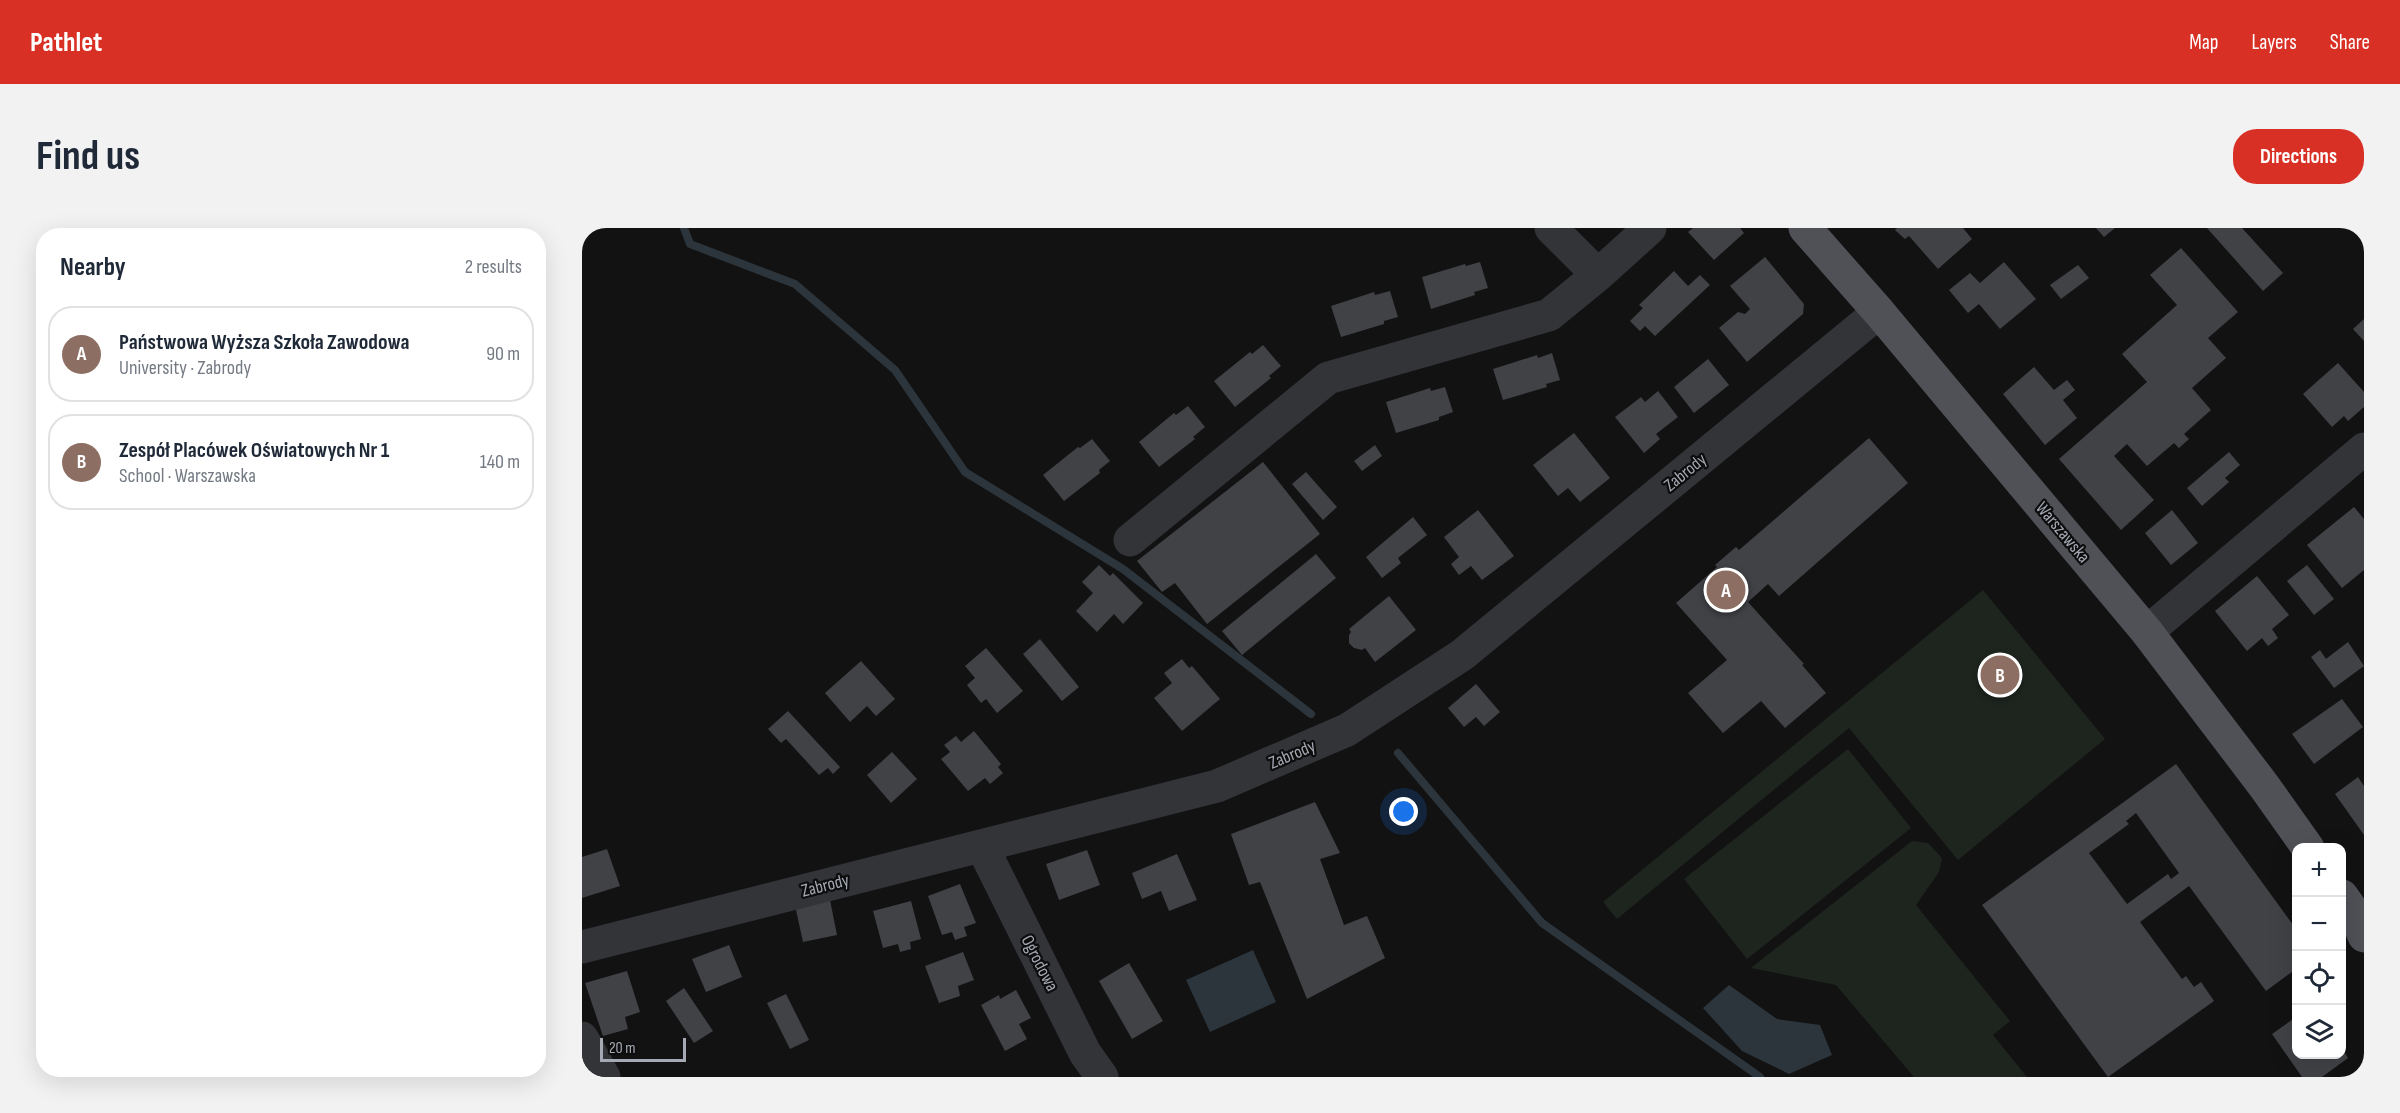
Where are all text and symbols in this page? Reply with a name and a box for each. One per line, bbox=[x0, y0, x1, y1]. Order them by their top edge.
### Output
text: Pathlet bbox=[30, 26, 102, 59]
text: Map bbox=[2189, 30, 2218, 55]
text: Layers bbox=[2251, 30, 2297, 55]
text: Share bbox=[2330, 30, 2370, 55]
button: Directions bbox=[2233, 129, 2364, 184]
text: Find us bbox=[36, 131, 140, 182]
text: Nearby bbox=[60, 252, 126, 283]
text: 2 results bbox=[465, 255, 522, 279]
text: Państwowa Wyższa Szkoła Zawodowa bbox=[119, 329, 409, 356]
text: A bbox=[77, 342, 86, 366]
text: 90 m bbox=[486, 342, 520, 366]
text: University · Zabrody bbox=[119, 356, 251, 380]
text: Zespół Placówek Oświatowych Nr 1 bbox=[119, 437, 389, 464]
street label: Zabrody bbox=[1660, 449, 1711, 496]
text: B bbox=[77, 450, 86, 474]
text: 140 m bbox=[480, 450, 520, 474]
text: School · Warszawska bbox=[119, 464, 256, 488]
street label: Warszawska bbox=[2031, 498, 2094, 567]
pin: A bbox=[1706, 568, 1746, 613]
pin: B bbox=[1980, 652, 2020, 698]
street label: Zabrody bbox=[1266, 735, 1319, 774]
your location bbox=[1389, 797, 1418, 826]
map controls bbox=[2292, 843, 2346, 1059]
button: + bbox=[2292, 843, 2346, 897]
street label: Zabrody bbox=[799, 869, 851, 902]
button: − bbox=[2292, 897, 2346, 951]
street label: Ogrodowa bbox=[1017, 932, 1063, 995]
button: locate bbox=[2292, 951, 2346, 1005]
button: layers bbox=[2292, 1005, 2346, 1059]
scale bar bbox=[600, 1035, 686, 1062]
text: 20 m bbox=[609, 1039, 636, 1058]

